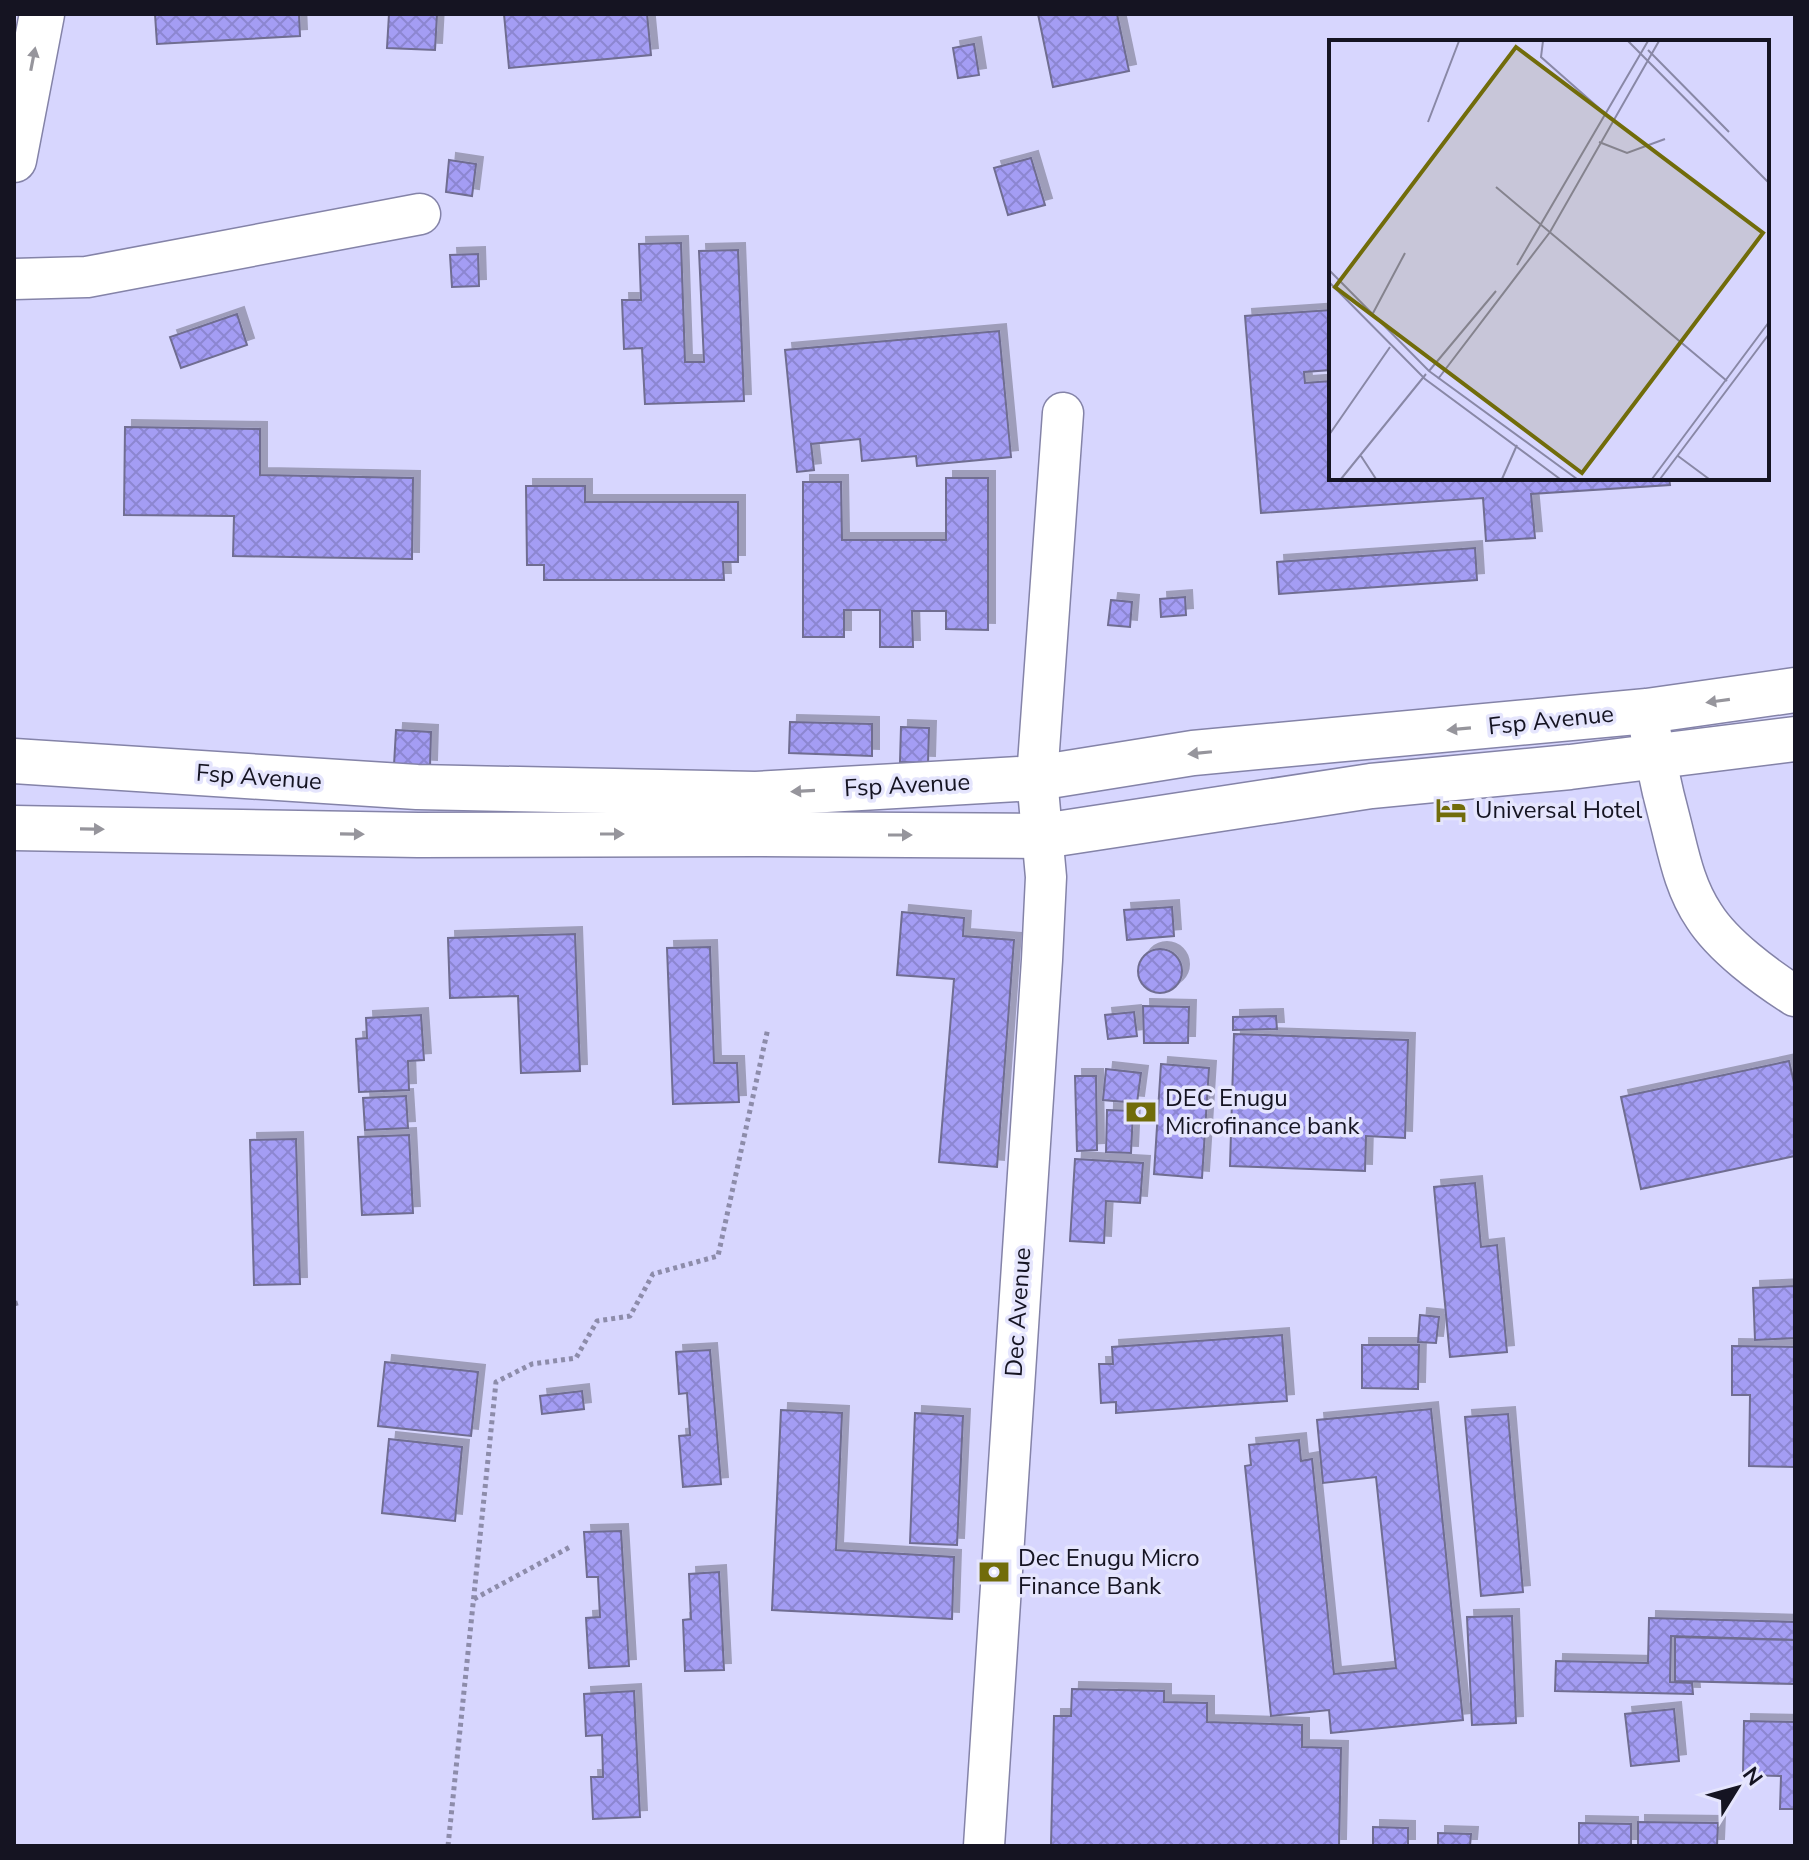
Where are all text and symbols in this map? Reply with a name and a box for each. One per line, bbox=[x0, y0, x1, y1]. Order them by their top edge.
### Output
inset map bbox=[1329, 40, 1769, 480]
one-way arrow bbox=[27, 47, 40, 72]
one-way arrow bbox=[1705, 695, 1730, 708]
street label: Fsp Avenue bbox=[1487, 697, 1615, 743]
one-way arrow bbox=[1446, 723, 1471, 736]
one-way arrow bbox=[1188, 746, 1213, 759]
street label: Fsp Avenue bbox=[195, 757, 323, 797]
street label: Fsp Avenue bbox=[843, 766, 971, 804]
one-way arrow bbox=[790, 785, 815, 798]
hotel icon: Universal Hotel bbox=[1434, 793, 1468, 827]
place label: Universal Hotel bbox=[1475, 794, 1642, 826]
one-way arrow bbox=[80, 823, 105, 835]
one-way arrow bbox=[340, 828, 365, 840]
one-way arrow bbox=[600, 828, 625, 840]
one-way arrow bbox=[888, 829, 913, 841]
place label: DEC Enugu Microfinance bank bbox=[1165, 1082, 1360, 1142]
bank icon: DEC Enugu Microfinance bank bbox=[1124, 1095, 1158, 1129]
street label: Dec Avenue bbox=[998, 1246, 1038, 1378]
place label: Dec Enugu Micro Finance Bank bbox=[1018, 1542, 1200, 1602]
bank icon: Dec Enugu Micro Finance Bank bbox=[977, 1555, 1011, 1589]
north arrow bbox=[1697, 1748, 1777, 1828]
text: N bbox=[1735, 1761, 1769, 1792]

